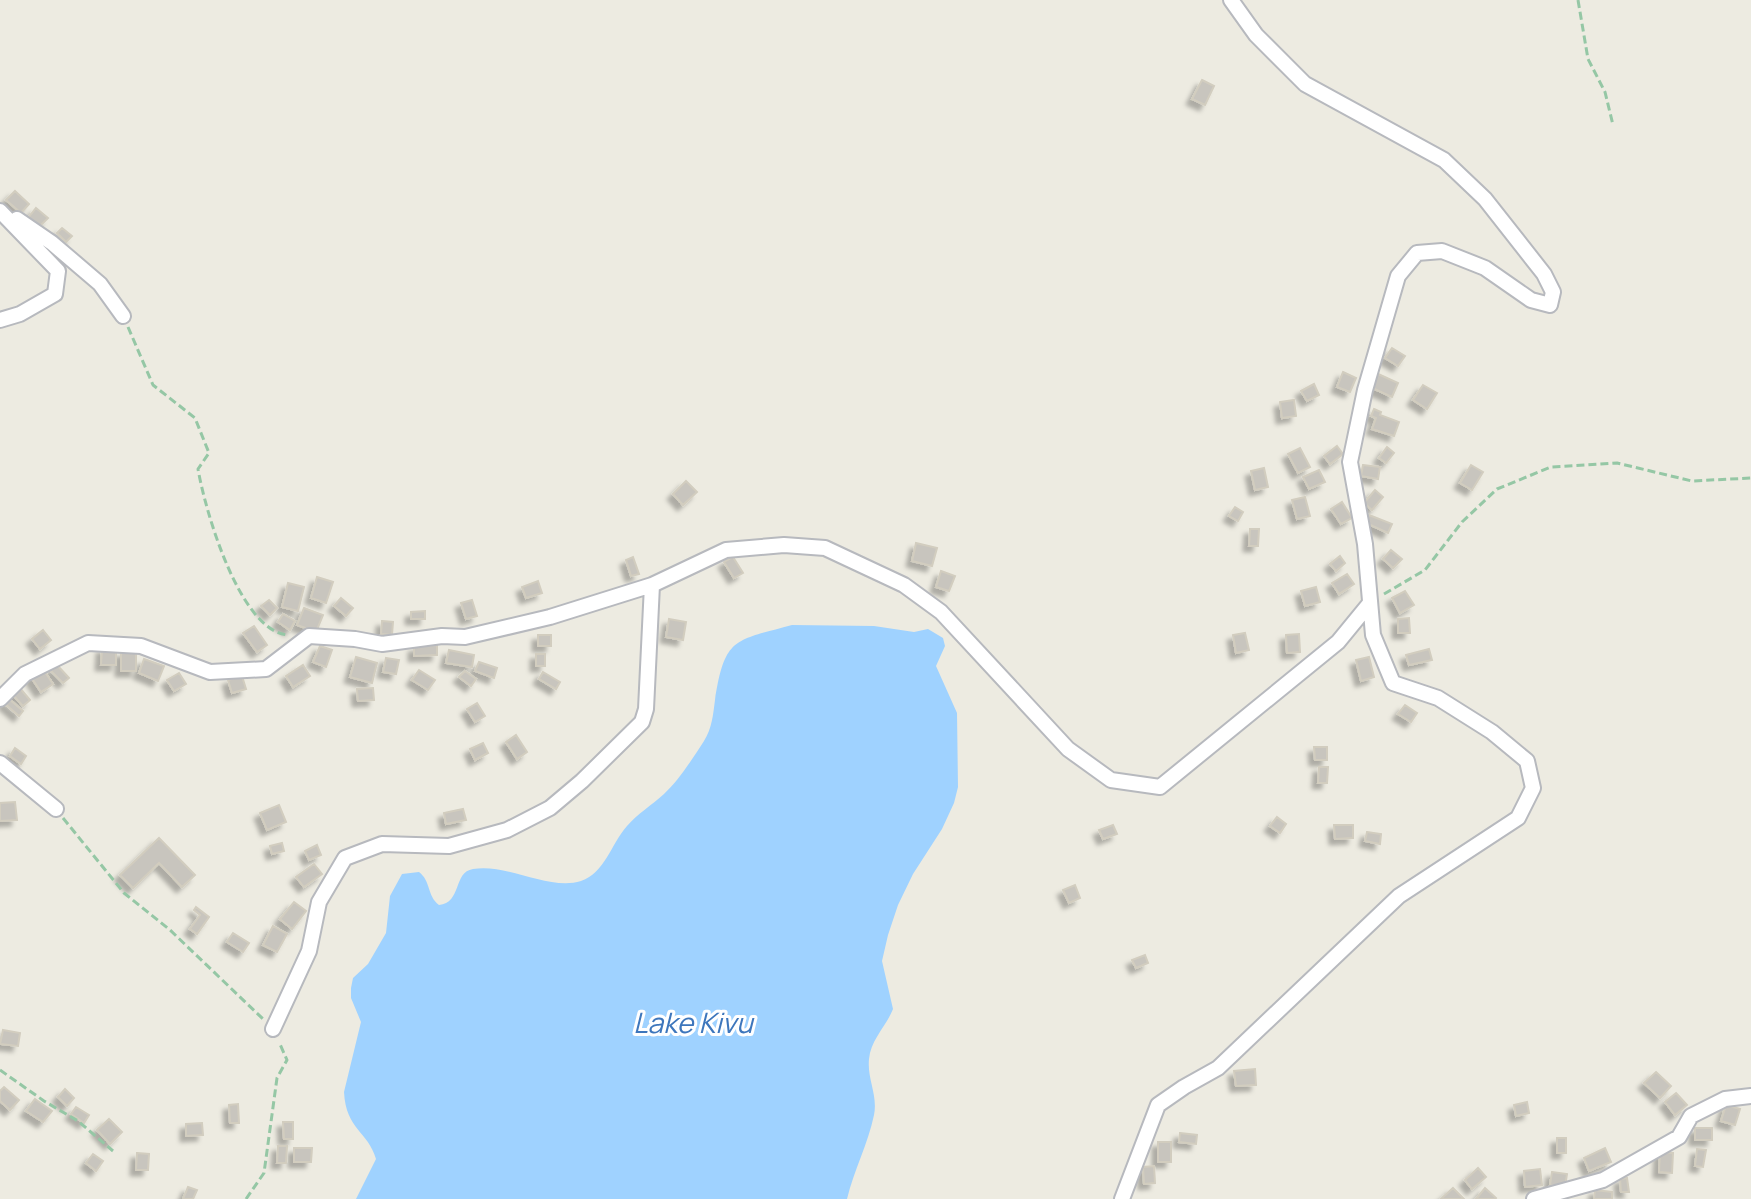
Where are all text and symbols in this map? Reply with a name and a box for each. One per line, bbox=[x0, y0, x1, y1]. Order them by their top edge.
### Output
water label: Lake Kivu bbox=[633, 1003, 755, 1041]

